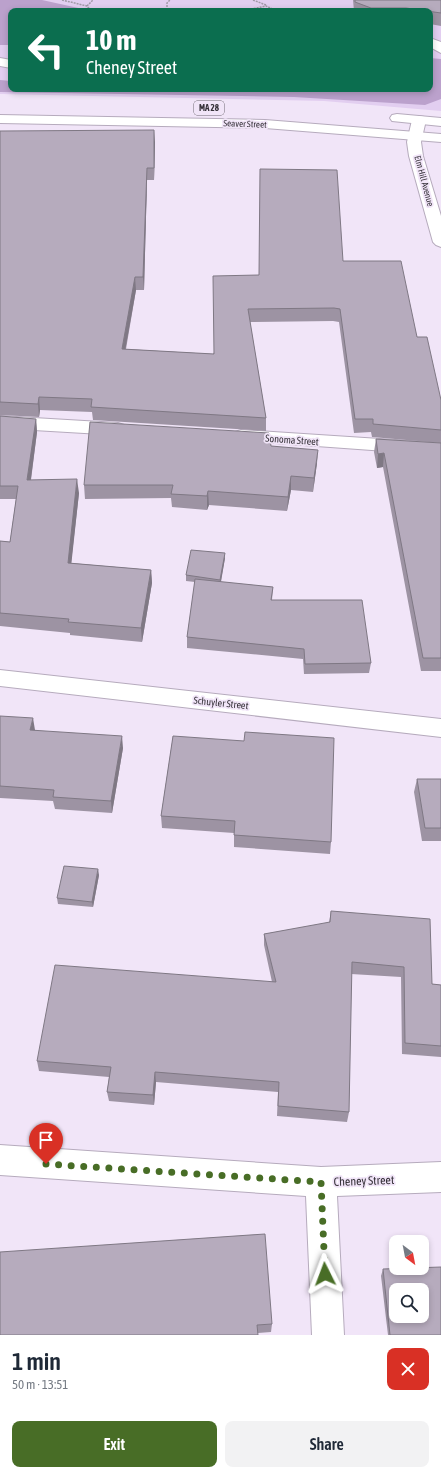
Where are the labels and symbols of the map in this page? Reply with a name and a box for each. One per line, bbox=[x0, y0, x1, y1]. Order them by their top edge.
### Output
road number: MA 28 bbox=[194, 101, 224, 115]
street label: Seaver Street bbox=[223, 118, 267, 130]
street label: Elm Hill Avenue bbox=[412, 155, 436, 207]
street label: Sonoma Street bbox=[265, 433, 319, 447]
street label: Schuyler Street bbox=[193, 695, 249, 711]
pin bbox=[29, 1123, 63, 1164]
street label: Cheney Street bbox=[333, 1173, 395, 1189]
north arrow bbox=[389, 1235, 429, 1275]
position arrow bbox=[304, 1253, 346, 1295]

